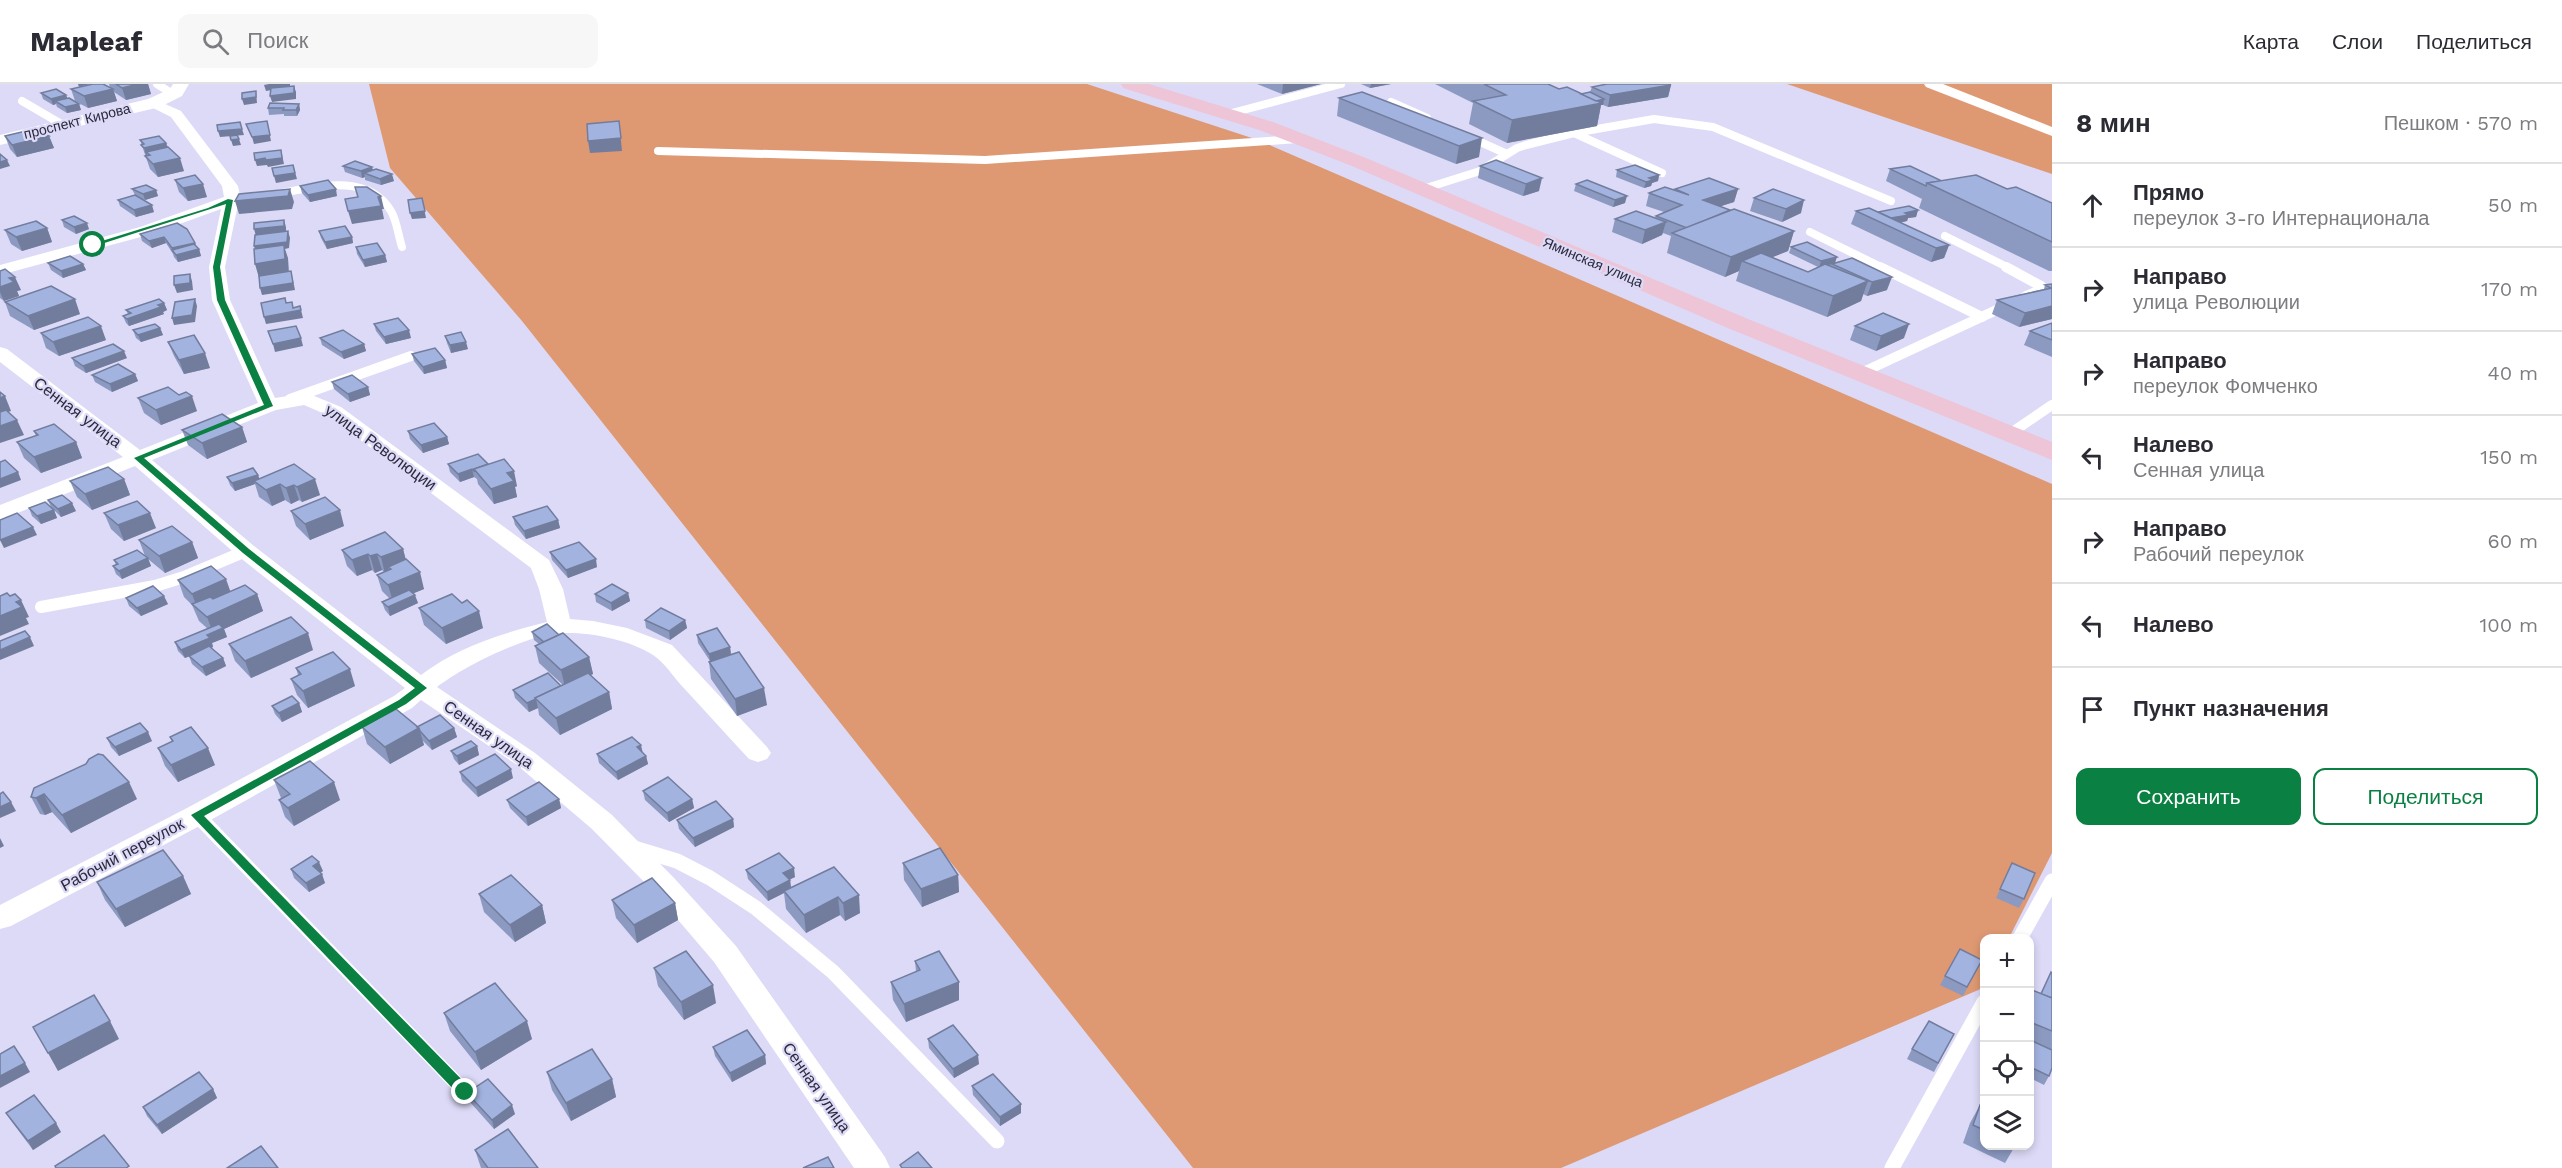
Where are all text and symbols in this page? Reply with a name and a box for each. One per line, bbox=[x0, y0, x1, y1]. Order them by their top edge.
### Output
search box bbox=[178, 14, 598, 68]
text: Mapleaf bbox=[30, 25, 142, 58]
icon: search bbox=[199, 25, 232, 58]
text: Поиск bbox=[247, 28, 308, 53]
text: Карта bbox=[2243, 29, 2299, 54]
text: Слои bbox=[2332, 29, 2383, 54]
text: Поделиться bbox=[2416, 29, 2532, 54]
street label: проспект Кирова bbox=[22, 100, 132, 142]
text: 8 мин bbox=[2076, 108, 2151, 138]
text: Пешком · 570 m bbox=[2384, 111, 2538, 135]
text: Прямо bbox=[2133, 180, 2204, 205]
icon: ahead bbox=[2076, 189, 2109, 222]
text: 50 m bbox=[2488, 193, 2538, 217]
text: переулок 3-го Интернационала bbox=[2133, 206, 2429, 230]
route start bbox=[79, 231, 105, 257]
street label: Яминская улица bbox=[1540, 234, 1646, 290]
text: Направо bbox=[2133, 264, 2227, 289]
icon: right bbox=[2076, 273, 2109, 306]
text: 170 m bbox=[2481, 277, 2538, 301]
text: улица Революции bbox=[2133, 290, 2300, 314]
text: Направо bbox=[2133, 348, 2227, 373]
icon: right bbox=[2076, 357, 2109, 390]
text: 40 m bbox=[2487, 361, 2538, 385]
street label: Сенная улица bbox=[30, 373, 125, 452]
text: переулок Фомченко bbox=[2133, 374, 2318, 398]
street label: улица Революции bbox=[321, 400, 440, 494]
text: Налево bbox=[2133, 432, 2214, 457]
icon: left bbox=[2076, 441, 2109, 474]
text: 150 m bbox=[2480, 445, 2538, 469]
text: Сенная улица bbox=[2133, 458, 2264, 482]
text: Направо bbox=[2133, 516, 2227, 541]
icon: right bbox=[2076, 525, 2109, 558]
text: 60 m bbox=[2488, 529, 2538, 553]
text: Рабочий переулок bbox=[2133, 542, 2304, 566]
icon: left bbox=[2076, 609, 2109, 642]
text: Налево bbox=[2133, 612, 2214, 637]
text: 100 m bbox=[2479, 613, 2538, 637]
icon: arrive bbox=[2076, 693, 2109, 726]
street label: Сенная улица bbox=[440, 696, 537, 772]
text: Пункт назначения bbox=[2133, 696, 2329, 721]
button: Сохранить bbox=[2076, 768, 2301, 825]
button: Поделиться bbox=[2313, 768, 2538, 825]
street label: Рабочий переулок bbox=[57, 814, 188, 895]
map controls bbox=[1980, 934, 2034, 1150]
button: + bbox=[1980, 934, 2034, 988]
button: − bbox=[1980, 988, 2034, 1042]
street label: Сенная улица bbox=[779, 1039, 855, 1136]
button: locate bbox=[1980, 1042, 2034, 1096]
route end bbox=[451, 1078, 477, 1104]
button: layers bbox=[1980, 1096, 2034, 1150]

